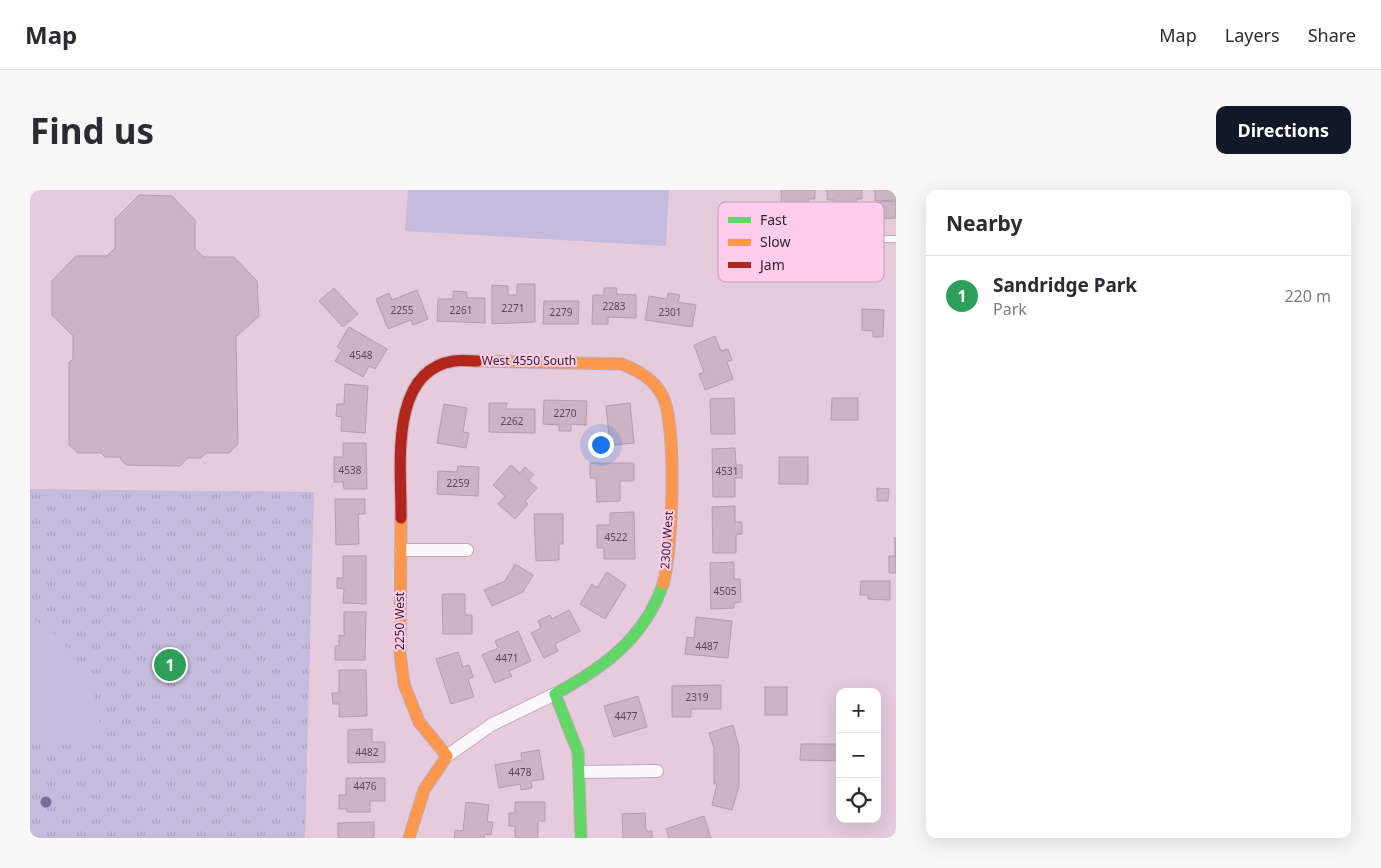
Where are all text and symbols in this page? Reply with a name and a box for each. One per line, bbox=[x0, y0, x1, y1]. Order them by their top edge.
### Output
text: Map bbox=[25, 18, 77, 51]
text: Map bbox=[1159, 23, 1197, 47]
text: Layers bbox=[1225, 23, 1280, 47]
text: Share bbox=[1308, 23, 1356, 47]
button: Directions bbox=[1216, 106, 1351, 154]
text: Find us bbox=[30, 107, 154, 154]
legend bbox=[718, 202, 884, 282]
text: Nearby bbox=[946, 209, 1022, 237]
text: Fast bbox=[760, 210, 787, 229]
text: Slow bbox=[760, 232, 791, 251]
text: Jam bbox=[758, 255, 785, 274]
text: Sandridge Park bbox=[993, 272, 1137, 298]
text: 1 bbox=[957, 285, 967, 307]
text: 220 m bbox=[1284, 285, 1331, 307]
text: Park bbox=[993, 298, 1027, 320]
house number: 2283 bbox=[603, 299, 626, 313]
house number: 2271 bbox=[502, 301, 524, 315]
house number: 2255 bbox=[391, 303, 414, 317]
house number: 2261 bbox=[450, 303, 472, 317]
house number: 2279 bbox=[550, 305, 573, 319]
house number: 2301 bbox=[659, 305, 681, 319]
house number: 4548 bbox=[350, 348, 373, 362]
street label: West 4550 South bbox=[482, 352, 576, 369]
house number: 2270 bbox=[554, 406, 577, 420]
house number: 2262 bbox=[501, 414, 524, 428]
your location bbox=[588, 432, 614, 458]
house number: 4538 bbox=[339, 463, 362, 477]
house number: 4531 bbox=[716, 464, 738, 478]
house number: 2259 bbox=[447, 476, 470, 490]
street label: 2300 West bbox=[656, 510, 677, 570]
house number: 4522 bbox=[605, 530, 628, 544]
house number: 4505 bbox=[714, 584, 737, 598]
street label: 2250 West bbox=[391, 591, 408, 650]
house number: 4487 bbox=[696, 639, 719, 653]
pin: 1 bbox=[154, 646, 186, 684]
house number: 4471 bbox=[496, 651, 518, 665]
map controls bbox=[836, 688, 881, 823]
button: + bbox=[836, 688, 881, 733]
house number: 2319 bbox=[686, 690, 709, 704]
house number: 4477 bbox=[615, 709, 638, 723]
button: − bbox=[836, 733, 881, 778]
house number: 4482 bbox=[356, 745, 379, 759]
house number: 4478 bbox=[509, 765, 532, 779]
button: locate bbox=[836, 778, 881, 823]
house number: 4476 bbox=[354, 779, 377, 793]

